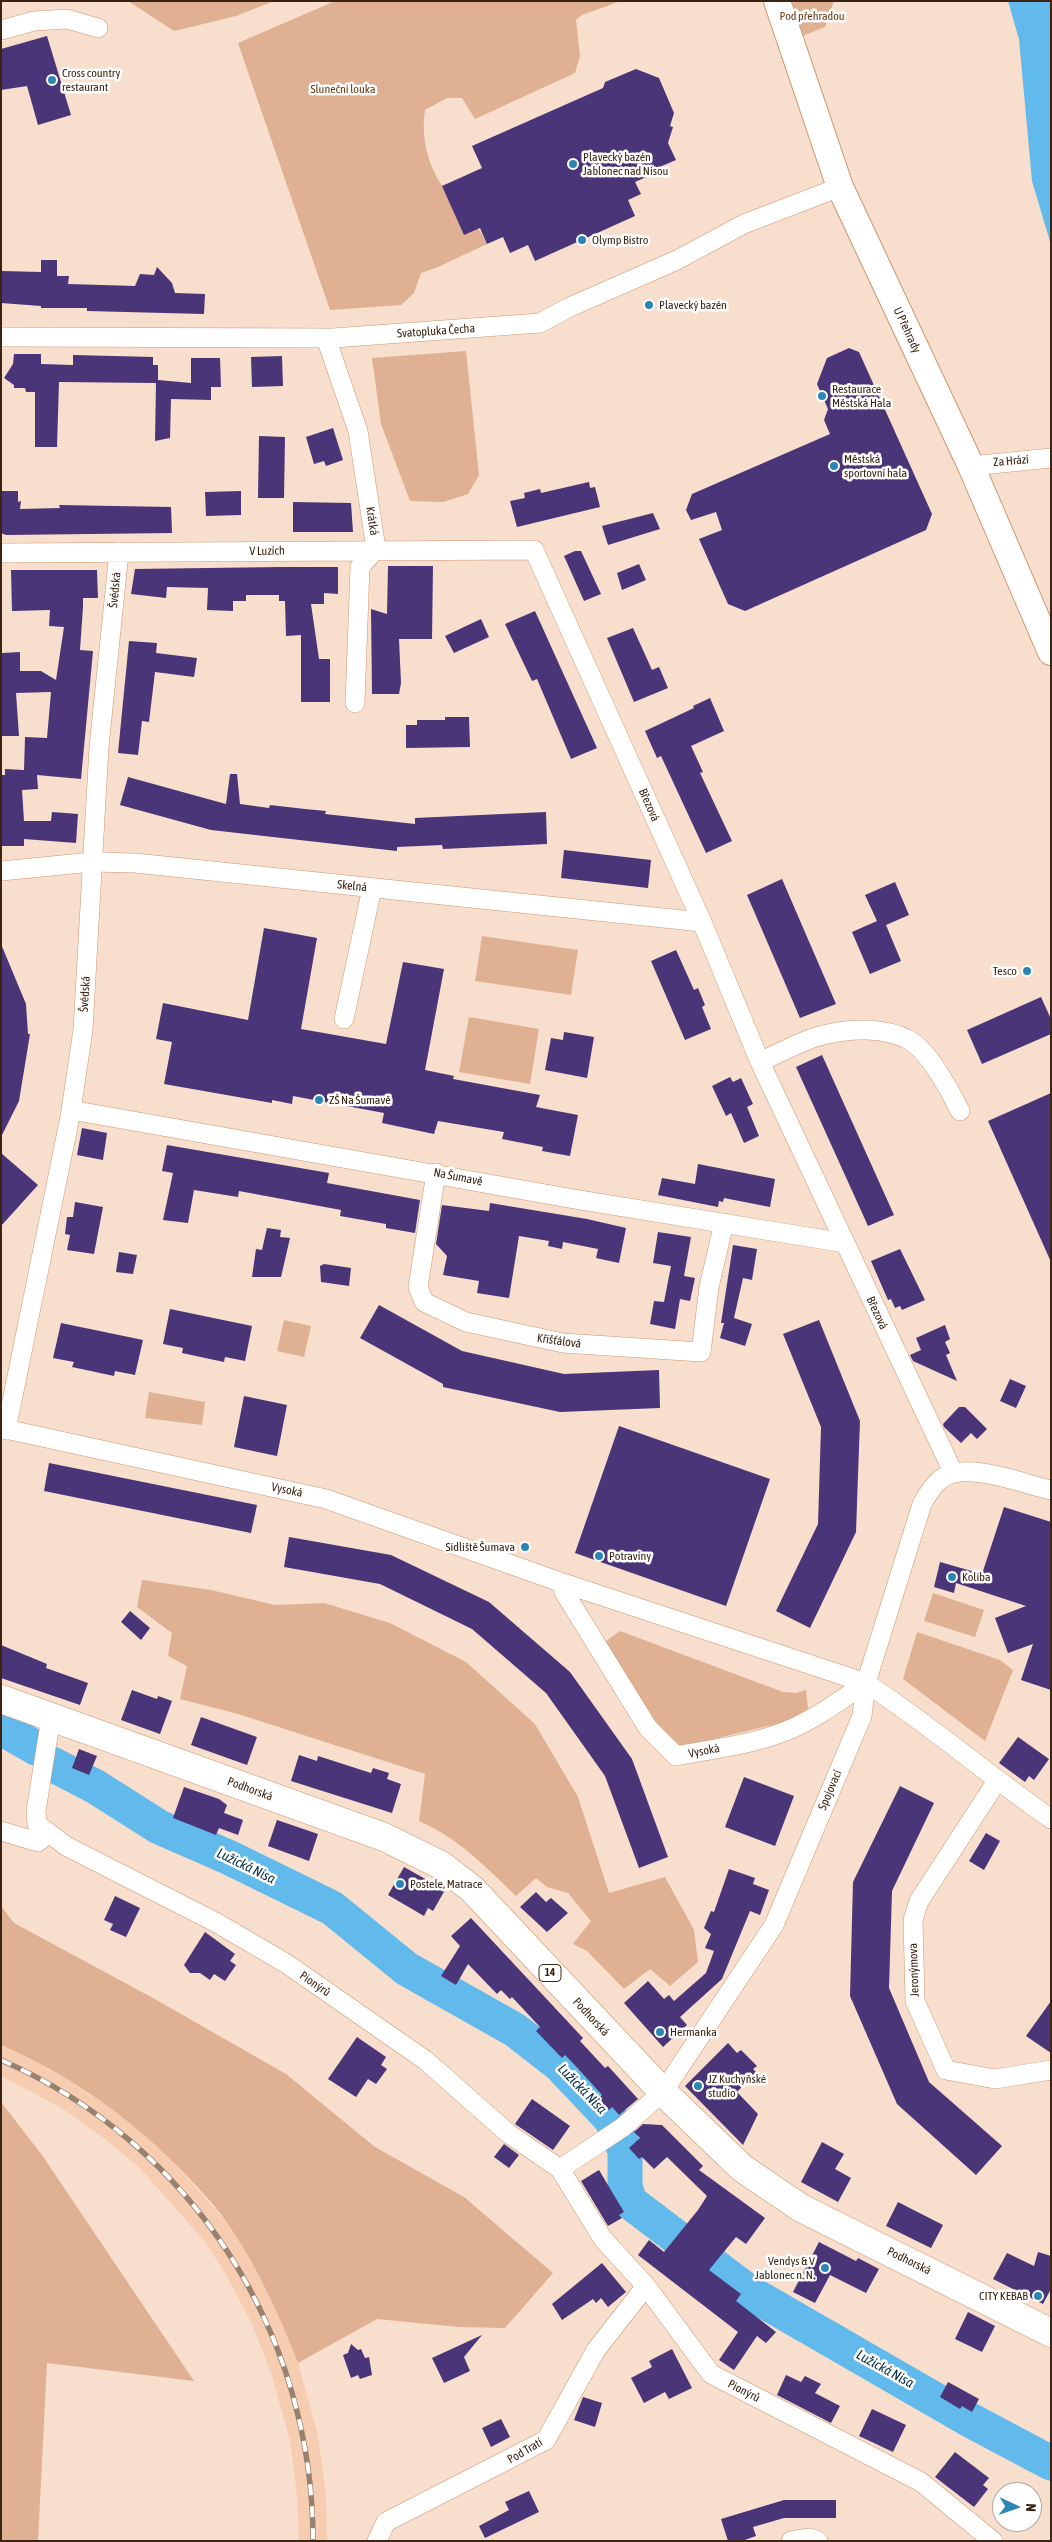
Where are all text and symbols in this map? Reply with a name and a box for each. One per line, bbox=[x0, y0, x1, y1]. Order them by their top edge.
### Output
park label: Pod přehradou bbox=[779, 9, 845, 23]
place label: Cross country restaurant bbox=[62, 66, 120, 94]
marker: Cross country restaurant bbox=[46, 74, 58, 86]
park label: Sluneční louka bbox=[310, 82, 376, 96]
place label: Plavecký bazén Jablonec nad Nisou bbox=[583, 150, 668, 178]
marker: Plavecký bazén Jablonec nad Nisou bbox=[567, 158, 579, 170]
place label: Olymp Bistro bbox=[592, 233, 648, 247]
marker: Olymp Bistro bbox=[576, 234, 588, 246]
place label: Plavecký bazén bbox=[659, 298, 727, 312]
marker: Plavecký bazén bbox=[643, 299, 655, 311]
street label: U Přehrady bbox=[890, 305, 924, 355]
street label: Svatopluka Čecha bbox=[397, 321, 475, 341]
place label: Restaurace Městská Hala bbox=[832, 382, 891, 410]
marker: Restaurace Městská Hala bbox=[816, 390, 828, 402]
place label: Městská sportovní hala bbox=[844, 452, 907, 480]
street label: Za Hrází bbox=[993, 452, 1029, 470]
marker: Městská sportovní hala bbox=[828, 460, 840, 472]
street label: Krátká bbox=[363, 506, 381, 536]
street label: V Luzích bbox=[249, 543, 285, 559]
street label: Švédská bbox=[106, 571, 124, 609]
street label: Březová bbox=[635, 786, 663, 824]
street label: Skelná bbox=[336, 877, 368, 895]
place label: Tesco bbox=[993, 964, 1017, 978]
marker: Tesco bbox=[1021, 965, 1033, 977]
street label: Švédská bbox=[77, 976, 93, 1012]
place label: ZŠ Na Šumavě bbox=[329, 1093, 391, 1107]
marker: ZŠ Na Šumavě bbox=[313, 1094, 325, 1106]
street label: Na Šumavě bbox=[432, 1165, 484, 1189]
street label: Březová bbox=[863, 1294, 891, 1332]
street label: Křišťálová bbox=[536, 1331, 582, 1351]
street label: Vysoká bbox=[270, 1480, 304, 1500]
place label: Sídliště Šumava bbox=[445, 1540, 515, 1554]
marker: Sídliště Šumava bbox=[519, 1541, 531, 1553]
place label: Potraviny bbox=[609, 1549, 651, 1563]
marker: Potraviny bbox=[593, 1550, 605, 1562]
place label: Koliba bbox=[962, 1570, 990, 1584]
marker: Koliba bbox=[946, 1571, 958, 1583]
street label: Vysoká bbox=[687, 1741, 721, 1761]
street label: Spojovací bbox=[815, 1768, 845, 1812]
street label: Podhorská bbox=[225, 1774, 275, 1804]
water label: Lužická Nisa bbox=[214, 1845, 278, 1887]
place label: Postele, Matrace bbox=[410, 1877, 483, 1891]
marker: Postele, Matrace bbox=[394, 1878, 406, 1890]
street label: Jeronýmova bbox=[906, 1943, 922, 1997]
road number: 14 bbox=[539, 1965, 561, 1982]
street label: Pionýrů bbox=[297, 1968, 333, 2000]
street label: Podhorská bbox=[570, 1995, 612, 2039]
place label: Hermanka bbox=[670, 2025, 717, 2039]
marker: Hermanka bbox=[654, 2026, 666, 2038]
water label: Lužická Nisa bbox=[554, 2061, 610, 2117]
place label: JZ Kuchyňské studio bbox=[708, 2072, 766, 2100]
marker: JZ Kuchyňské studio bbox=[692, 2080, 704, 2092]
street label: Podhorská bbox=[885, 2244, 933, 2278]
place label: Vendys & V Jablonec n. N. bbox=[755, 2254, 815, 2282]
marker: Vendys & V Jablonec n. N. bbox=[819, 2262, 831, 2274]
place label: CITY KEBAB bbox=[979, 2289, 1028, 2303]
marker: CITY KEBAB bbox=[1032, 2290, 1044, 2302]
water label: Lužická Nisa bbox=[853, 2346, 917, 2392]
street label: Pionýrů bbox=[726, 2377, 762, 2405]
street label: Pod Tratí bbox=[505, 2435, 545, 2467]
north arrow bbox=[992, 2482, 1042, 2532]
text: N bbox=[1023, 2503, 1039, 2512]

